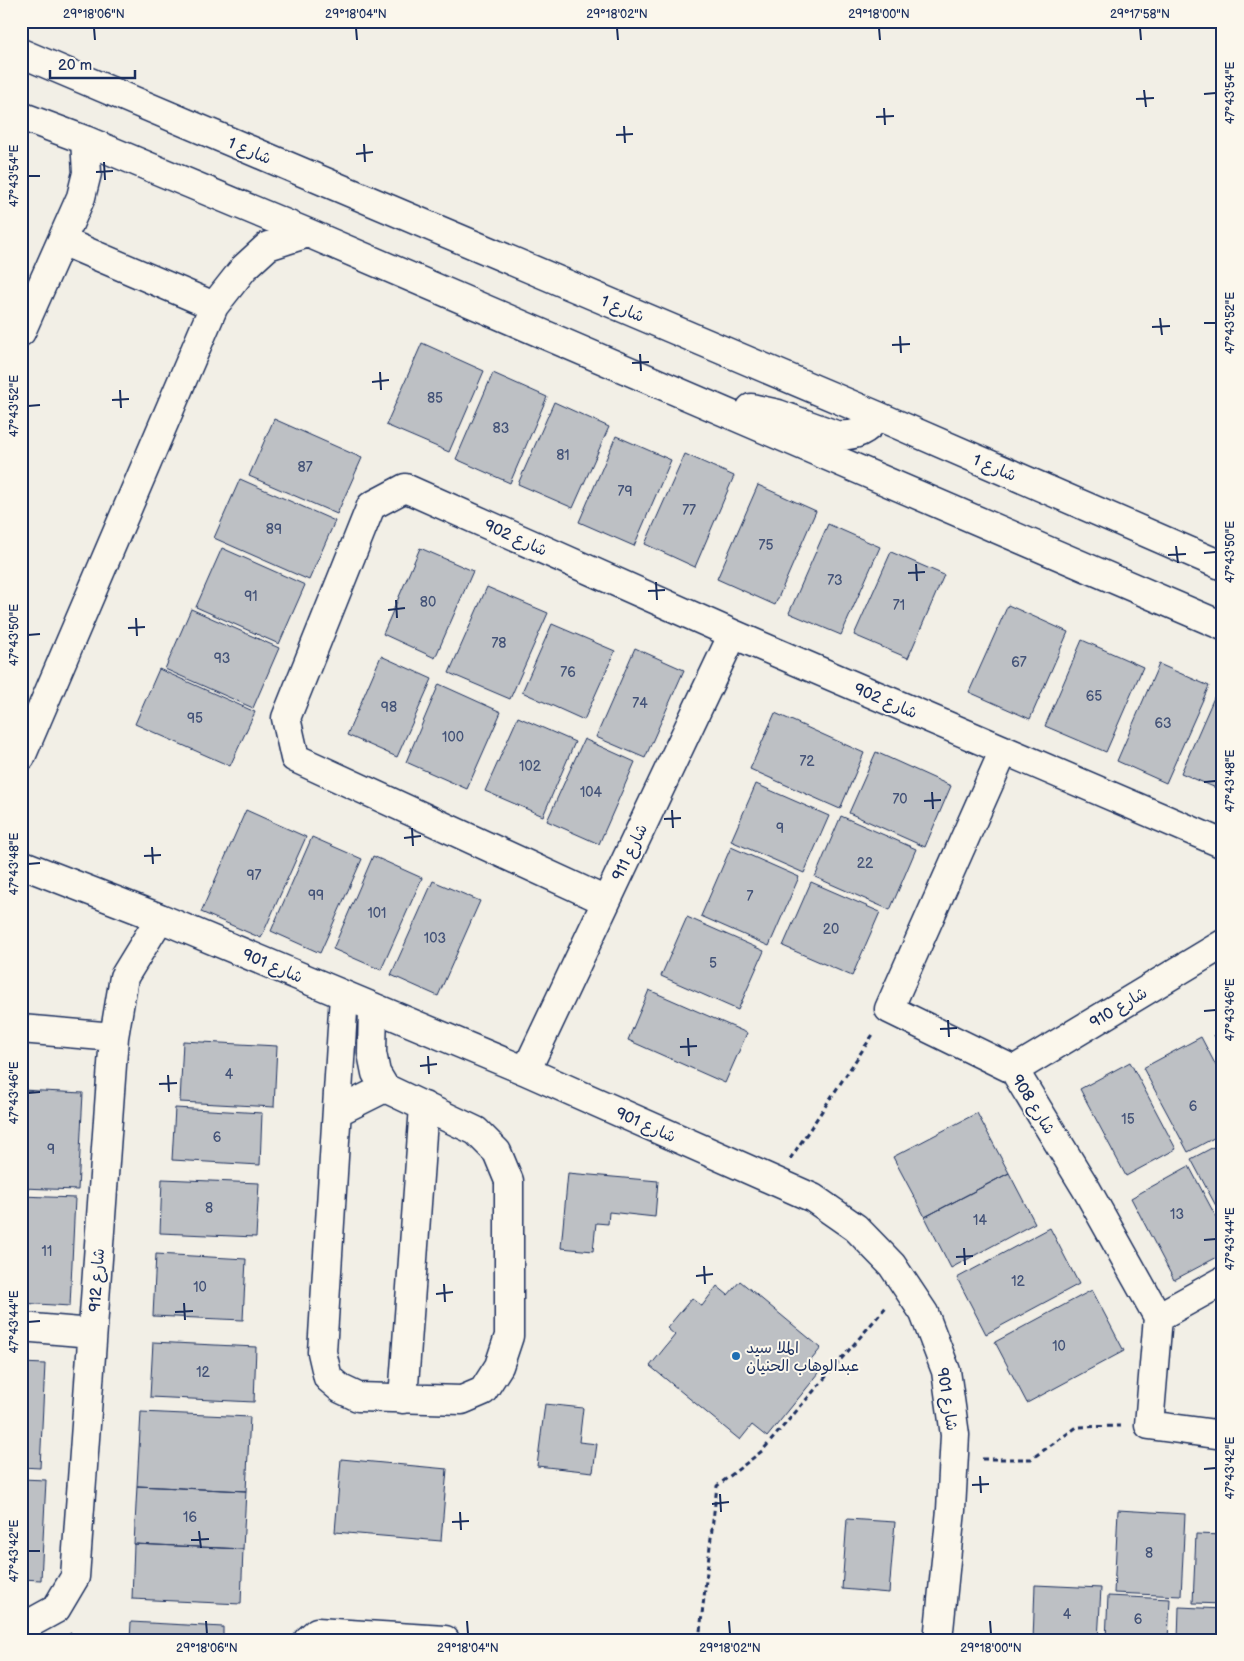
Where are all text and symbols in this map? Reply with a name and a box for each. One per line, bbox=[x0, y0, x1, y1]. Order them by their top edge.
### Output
text: 29°18'06"N bbox=[63, 7, 125, 22]
text: 29°18'04"N bbox=[325, 7, 387, 22]
text: 29°18'02"N bbox=[586, 7, 648, 22]
text: 29°18'00"N bbox=[848, 7, 910, 22]
text: 29°17'58"N bbox=[1110, 7, 1170, 22]
scale bar bbox=[50, 48, 135, 80]
text: 20 m bbox=[58, 56, 92, 75]
text: 47°43'54"E bbox=[1223, 62, 1238, 124]
street label: شارع 1 bbox=[225, 134, 274, 170]
text: 47°43'54"E bbox=[7, 145, 22, 207]
street label: شارع 1 bbox=[598, 292, 647, 328]
text: 47°43'52"E bbox=[1223, 292, 1238, 354]
text: 47°43'52"E bbox=[7, 375, 22, 437]
house number: 85 bbox=[427, 390, 443, 407]
house number: 83 bbox=[493, 420, 509, 437]
house number: 81 bbox=[556, 447, 570, 464]
street label: شارع 1 bbox=[970, 451, 1019, 487]
house number: 87 bbox=[297, 459, 313, 476]
house number: 79 bbox=[618, 483, 632, 500]
house number: 77 bbox=[682, 502, 696, 519]
street label: شارع 902 bbox=[480, 516, 550, 562]
house number: 89 bbox=[266, 521, 282, 538]
text: 47°43'50"E bbox=[1223, 521, 1238, 583]
house number: 75 bbox=[759, 537, 773, 554]
house number: 73 bbox=[827, 572, 843, 589]
house number: 91 bbox=[244, 588, 258, 605]
house number: 80 bbox=[420, 594, 436, 611]
house number: 71 bbox=[893, 597, 905, 614]
text: 47°43'50"E bbox=[7, 604, 22, 666]
house number: 78 bbox=[491, 635, 507, 652]
house number: 93 bbox=[214, 650, 230, 667]
house number: 67 bbox=[1011, 654, 1027, 671]
house number: 76 bbox=[560, 664, 576, 681]
street label: شارع 902 bbox=[850, 680, 920, 724]
house number: 65 bbox=[1086, 688, 1102, 705]
house number: 74 bbox=[632, 695, 648, 712]
house number: 98 bbox=[381, 699, 397, 716]
house number: 95 bbox=[187, 710, 203, 727]
house number: 63 bbox=[1154, 715, 1172, 732]
house number: 100 bbox=[442, 729, 464, 746]
text: 47°43'48"E bbox=[1223, 749, 1238, 812]
house number: 72 bbox=[799, 753, 815, 770]
house number: 102 bbox=[519, 758, 542, 775]
house number: 104 bbox=[580, 784, 603, 801]
house number: 70 bbox=[892, 791, 908, 808]
house number: 9 bbox=[776, 820, 784, 837]
street label: شارع 911 bbox=[609, 821, 653, 884]
text: 47°43'48"E bbox=[7, 832, 22, 895]
house number: 22 bbox=[857, 855, 874, 872]
house number: 97 bbox=[247, 867, 262, 884]
house number: 99 bbox=[308, 887, 324, 904]
house number: 7 bbox=[747, 888, 754, 905]
house number: 101 bbox=[367, 905, 387, 922]
house number: 20 bbox=[823, 921, 839, 938]
house number: 103 bbox=[424, 930, 446, 947]
street label: شارع 901 bbox=[239, 945, 305, 989]
house number: 5 bbox=[709, 955, 717, 972]
text: 47°43'46"E bbox=[1223, 978, 1238, 1042]
street label: شارع 910 bbox=[1087, 984, 1152, 1034]
text: 47°43'46"E bbox=[7, 1061, 22, 1125]
house number: 4 bbox=[225, 1066, 234, 1083]
street label: شارع 908 bbox=[1006, 1071, 1059, 1139]
house number: 6 bbox=[1189, 1098, 1198, 1115]
street label: شارع 901 bbox=[612, 1104, 678, 1148]
house number: 15 bbox=[1121, 1111, 1135, 1128]
house number: 6 bbox=[213, 1129, 222, 1146]
house number: 9 bbox=[47, 1141, 55, 1158]
house number: 8 bbox=[205, 1200, 213, 1217]
house number: 13 bbox=[1170, 1206, 1184, 1223]
text: 47°43'44"E bbox=[1223, 1207, 1238, 1271]
house number: 14 bbox=[973, 1212, 987, 1229]
house number: 11 bbox=[42, 1243, 52, 1260]
street label: شارع 912 bbox=[86, 1248, 110, 1313]
house number: 12 bbox=[1011, 1273, 1026, 1290]
house number: 10 bbox=[193, 1279, 207, 1296]
text: 47°43'44"E bbox=[7, 1290, 22, 1354]
house number: 10 bbox=[1052, 1338, 1066, 1355]
place label: الملا سيد عبدالوهاب الحنيان bbox=[746, 1339, 859, 1376]
marker: الملا سيد عبدالوهاب الحنيان bbox=[730, 1350, 742, 1362]
house number: 12 bbox=[196, 1364, 211, 1381]
street label: شارع 901 bbox=[931, 1366, 961, 1432]
text: 47°43'42"E bbox=[1223, 1436, 1238, 1499]
house number: 16 bbox=[183, 1509, 197, 1526]
text: 47°43'42"E bbox=[7, 1519, 22, 1582]
house number: 8 bbox=[1145, 1545, 1153, 1562]
house number: 4 bbox=[1063, 1606, 1072, 1623]
house number: 6 bbox=[1134, 1611, 1143, 1628]
text: 29°18'06"N bbox=[176, 1641, 238, 1656]
text: 29°18'04"N bbox=[437, 1641, 499, 1656]
text: 29°18'02"N bbox=[699, 1641, 761, 1656]
text: 29°18'00"N bbox=[960, 1641, 1022, 1656]

